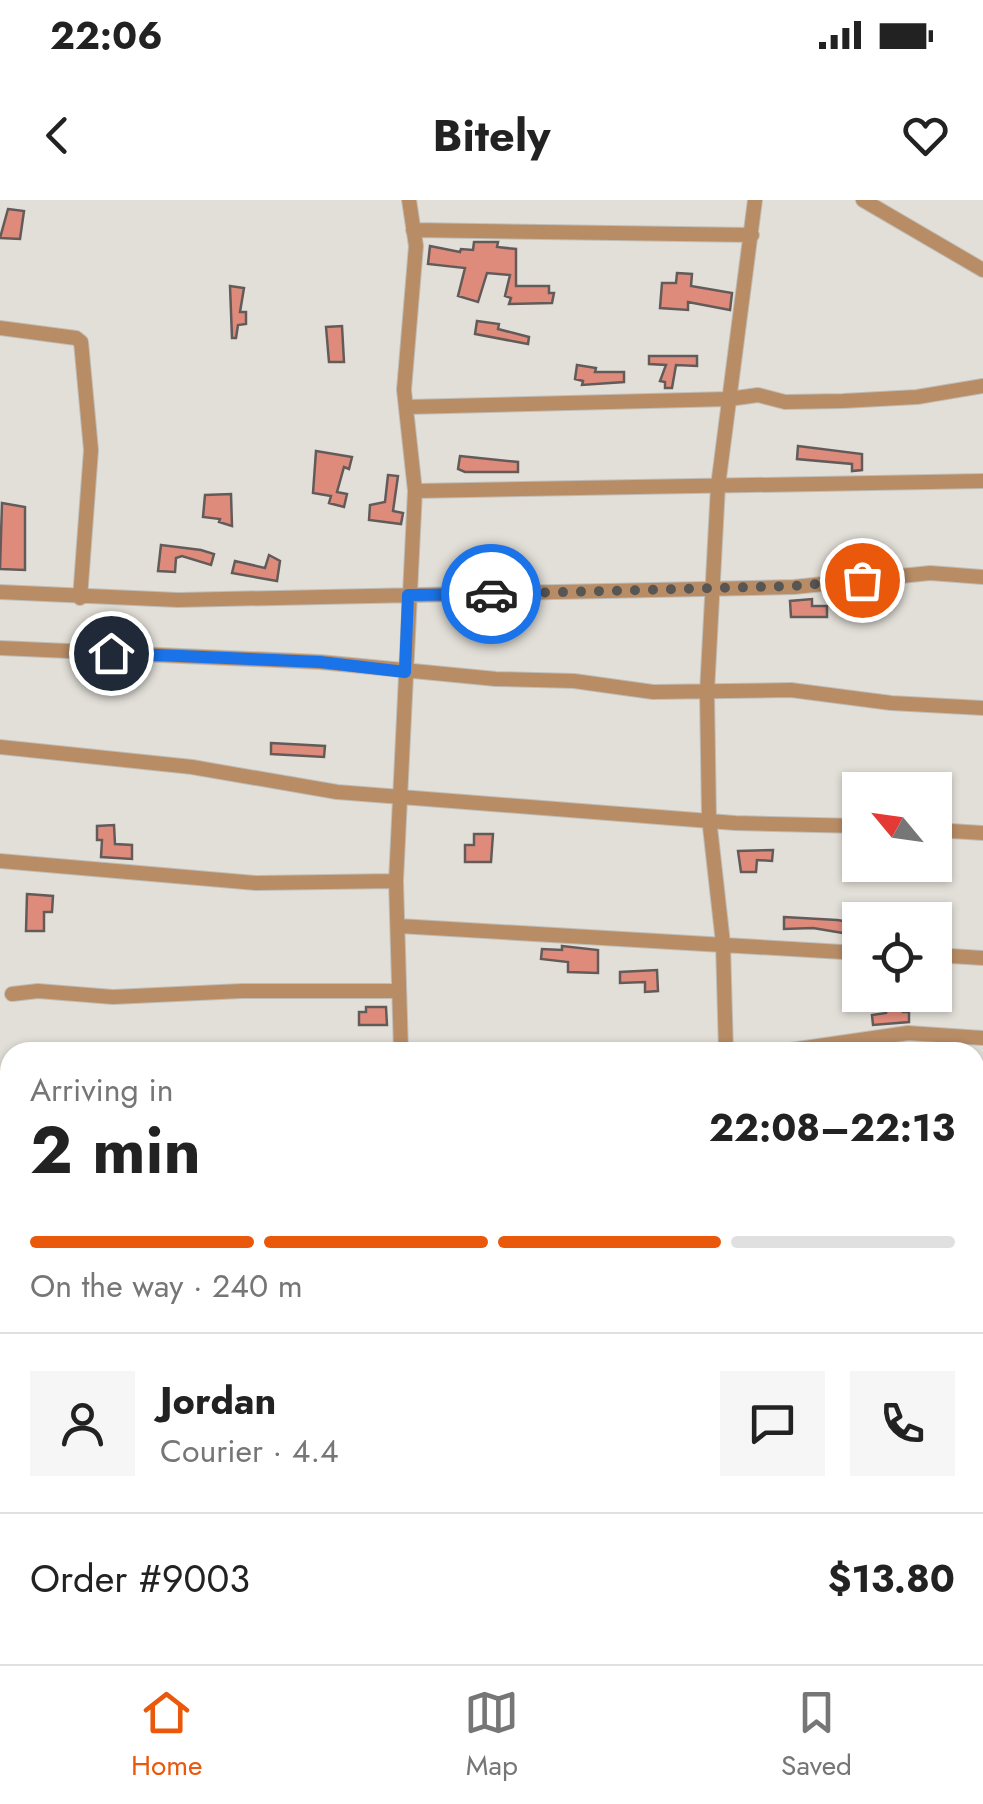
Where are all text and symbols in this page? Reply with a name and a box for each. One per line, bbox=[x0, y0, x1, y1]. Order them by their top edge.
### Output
text: 22:06 bbox=[50, 8, 163, 63]
text: Bitely bbox=[433, 103, 551, 168]
icon: back bbox=[30, 108, 85, 163]
icon: heart bbox=[898, 108, 953, 163]
pin bbox=[820, 538, 905, 623]
courier bbox=[441, 544, 541, 644]
icon: bag bbox=[835, 553, 890, 608]
icon: car bbox=[464, 567, 519, 622]
pin bbox=[69, 611, 154, 696]
icon: home bbox=[84, 626, 139, 681]
north arrow bbox=[842, 772, 952, 882]
map controls bbox=[842, 772, 952, 1012]
button: locate bbox=[842, 902, 952, 1012]
text: Arriving in bbox=[30, 1067, 174, 1113]
text: 22:08–22:13 bbox=[709, 1100, 955, 1155]
text: 2 min bbox=[30, 1103, 201, 1197]
text: On the way · 240 m bbox=[30, 1263, 303, 1309]
button: person bbox=[30, 1371, 135, 1476]
button: chat bbox=[720, 1371, 825, 1476]
button: phone bbox=[850, 1371, 955, 1476]
text: Jordan bbox=[160, 1373, 276, 1428]
text: Courier · 4.4 bbox=[160, 1428, 339, 1474]
text: Order #9003 bbox=[30, 1551, 250, 1606]
text: $13.80 bbox=[828, 1551, 955, 1606]
tab: Home bbox=[131, 1685, 202, 1786]
tab: Map bbox=[464, 1685, 519, 1786]
tab: Saved bbox=[781, 1685, 852, 1786]

